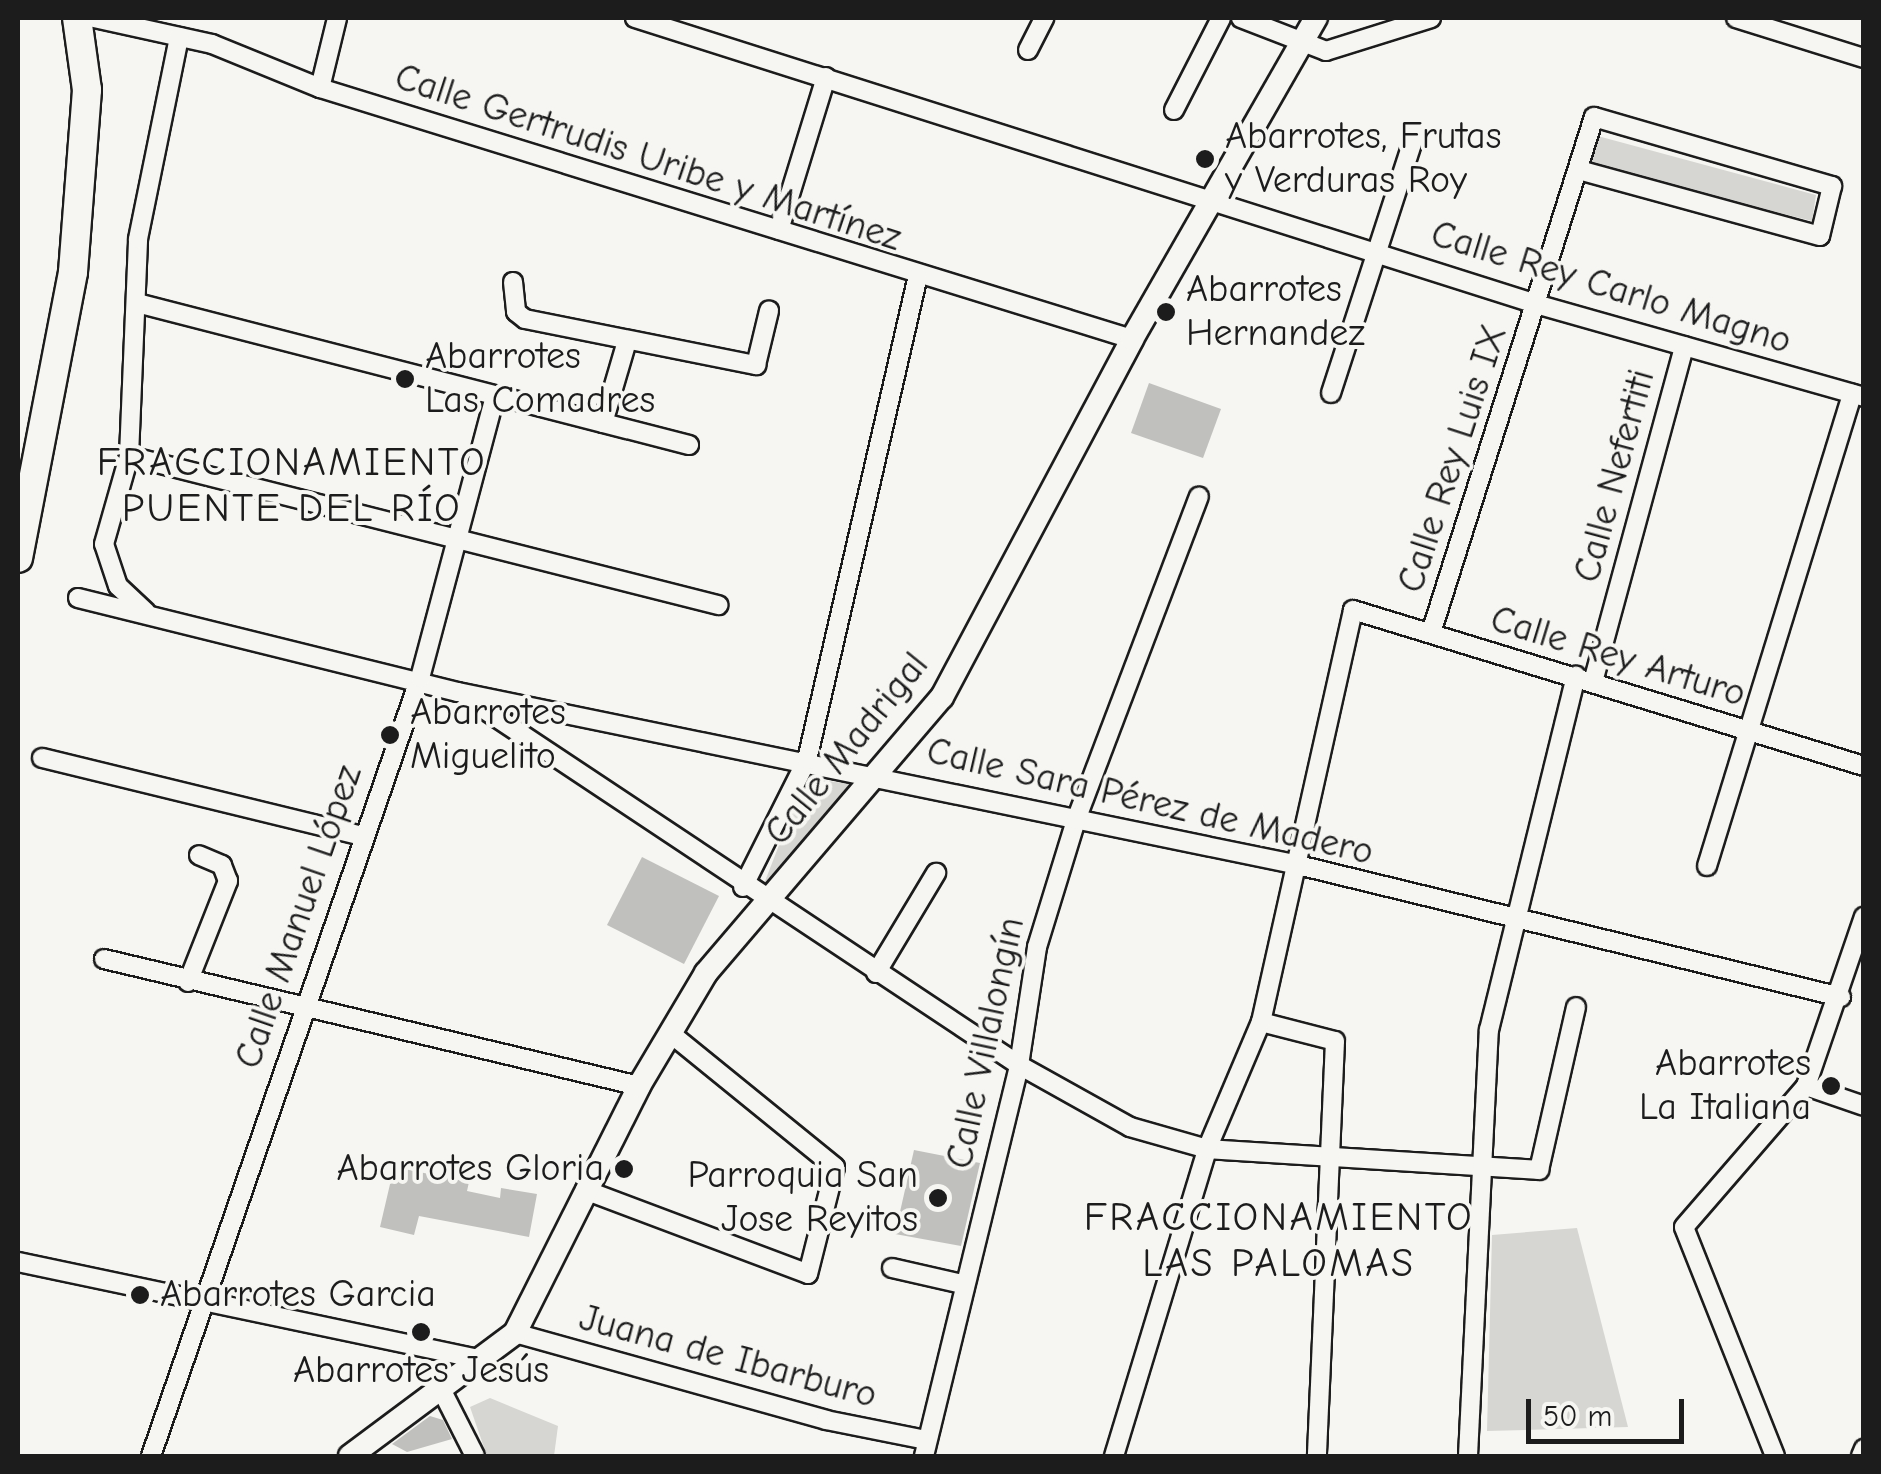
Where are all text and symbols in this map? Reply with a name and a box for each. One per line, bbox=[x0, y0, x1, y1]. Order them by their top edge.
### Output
street label: Calle Gertrudis Uribe y Martínez bbox=[389, 54, 907, 262]
place label: Abarrotes, Frutas y Verduras Roy bbox=[1225, 114, 1501, 203]
marker: Abarrotes, Frutas y Verduras Roy bbox=[1194, 148, 1216, 170]
street label: Calle Rey Carlo Magno bbox=[1425, 212, 1797, 364]
place label: Abarrotes Hernandez bbox=[1186, 267, 1365, 356]
marker: Abarrotes Hernandez bbox=[1155, 301, 1177, 323]
street label: Calle Rey Luis IX bbox=[1388, 320, 1518, 598]
place label: Abarrotes Las Comadres bbox=[425, 334, 655, 424]
street label: Calle Nefertiti bbox=[1565, 365, 1665, 587]
marker: Abarrotes Las Comadres bbox=[394, 368, 416, 390]
district label: FRACCIONAMIENTO PUENTE DEL RÍO bbox=[97, 438, 487, 532]
street label: Calle Rey Arturo bbox=[1485, 597, 1751, 717]
street label: Calle Madrigal bbox=[755, 643, 939, 855]
place label: Abarrotes Miguelito bbox=[410, 690, 566, 779]
marker: Abarrotes Miguelito bbox=[379, 724, 401, 746]
street label: Calle Sara Pérez de Madero bbox=[922, 728, 1378, 876]
street label: Calle Manuel López bbox=[226, 760, 372, 1074]
street label: Calle Villalongín bbox=[937, 913, 1035, 1173]
place label: Abarrotes La Italiana bbox=[1639, 1041, 1811, 1130]
marker: Abarrotes La Italiana bbox=[1820, 1075, 1842, 1097]
place label: Abarrotes Gloria bbox=[336, 1146, 604, 1192]
place label: Parroquia San Jose Reyitos bbox=[688, 1153, 918, 1242]
marker: Abarrotes Gloria bbox=[613, 1158, 635, 1180]
marker: Parroquia San Jose Reyitos bbox=[927, 1187, 949, 1209]
district label: FRACCIONAMIENTO LAS PALOMAS bbox=[1084, 1193, 1474, 1287]
place label: Abarrotes Garcia bbox=[160, 1272, 436, 1318]
marker: Abarrotes Garcia bbox=[129, 1284, 151, 1306]
street label: Juana de Ibarburo bbox=[574, 1295, 882, 1419]
marker: Abarrotes Jesús bbox=[410, 1321, 432, 1343]
place label: Abarrotes Jesús bbox=[293, 1348, 549, 1394]
scale bar bbox=[1531, 1379, 1688, 1441]
text: 50 m bbox=[1543, 1399, 1612, 1434]

